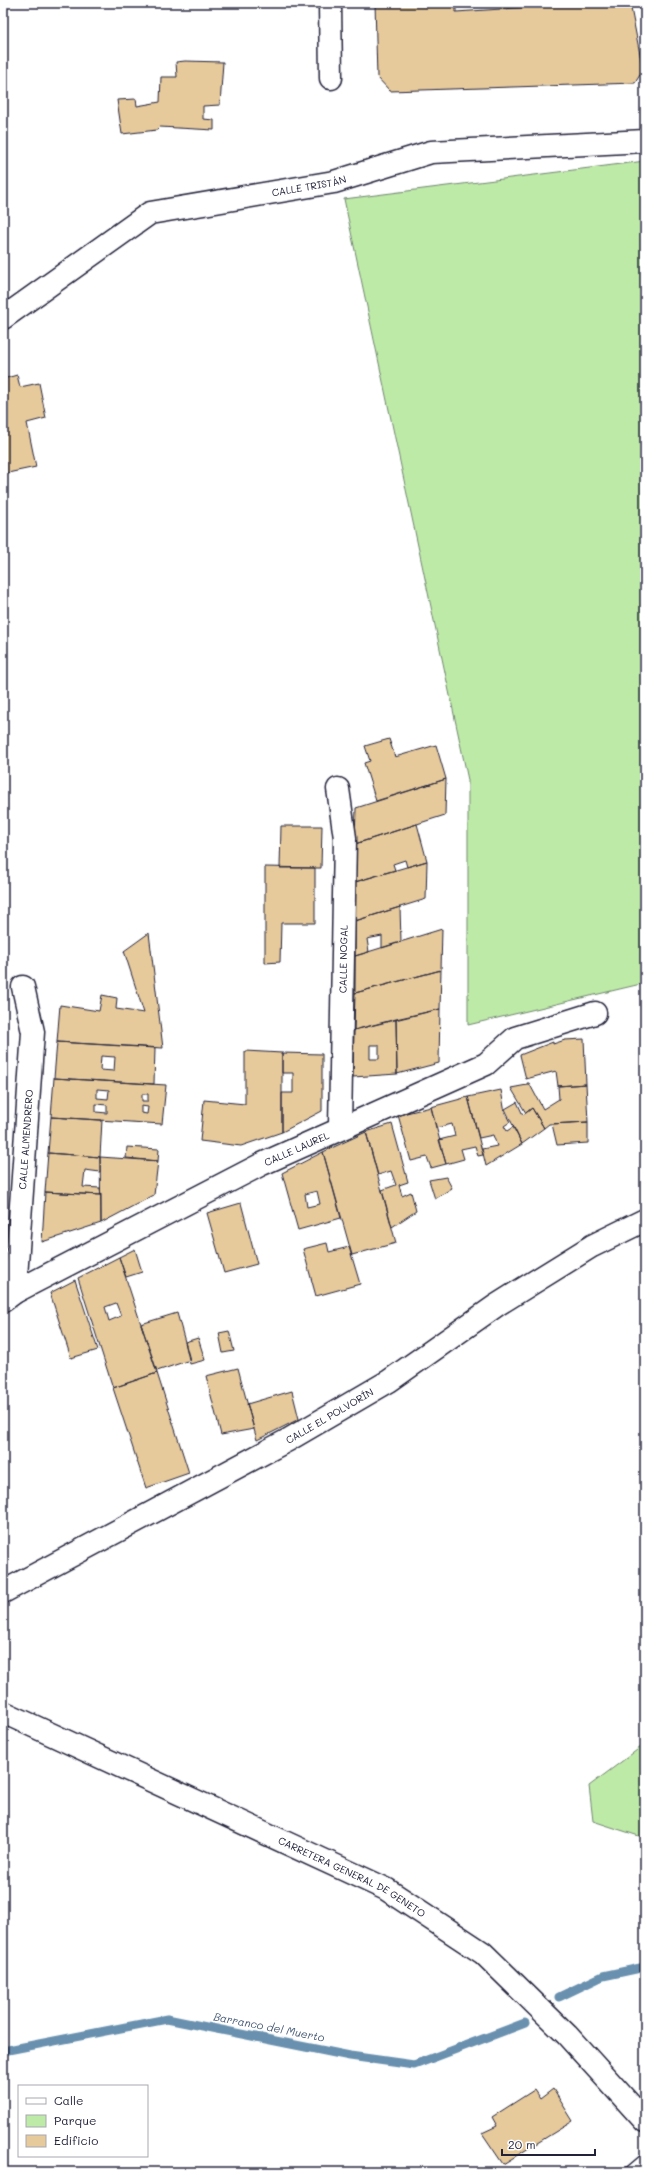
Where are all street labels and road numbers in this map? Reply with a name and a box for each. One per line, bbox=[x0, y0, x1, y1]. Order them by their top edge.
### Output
street label: CALLE TRISTÁN bbox=[271, 172, 348, 199]
street label: CALLE NOGAL bbox=[335, 924, 351, 993]
street label: CALLE ALMENDRERO bbox=[15, 1089, 36, 1190]
street label: CALLE LAUREL bbox=[262, 1128, 332, 1169]
street label: CALLE EL POLVORÍN bbox=[283, 1385, 376, 1447]
street label: CARRETERA GENERAL DE GENETO bbox=[276, 1833, 428, 1920]

